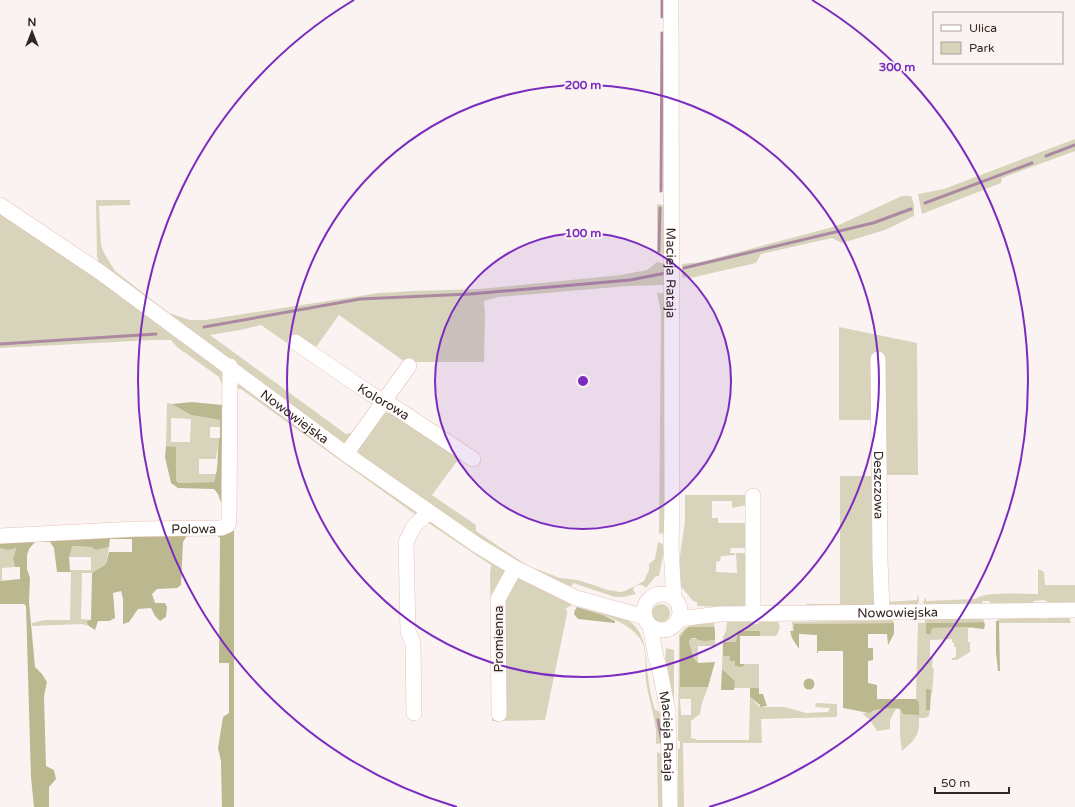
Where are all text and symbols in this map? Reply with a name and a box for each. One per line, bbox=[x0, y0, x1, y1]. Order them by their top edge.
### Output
north arrow bbox=[12, 12, 52, 52]
legend bbox=[933, 12, 1063, 64]
text: N bbox=[28, 16, 36, 29]
text: Ulica bbox=[969, 21, 997, 35]
text: Park bbox=[969, 41, 995, 55]
text: 300 m bbox=[879, 60, 915, 74]
text: 200 m bbox=[565, 78, 601, 92]
text: 100 m bbox=[565, 226, 601, 240]
street label: Macieja Rataja bbox=[662, 228, 679, 318]
centre of rings bbox=[576, 374, 590, 388]
street label: Kolorowa bbox=[354, 380, 413, 424]
street label: Nowowiejska bbox=[257, 387, 332, 448]
street label: Deszczowa bbox=[870, 451, 887, 519]
street label: Polowa bbox=[171, 521, 216, 538]
street label: Nowowiejska bbox=[857, 605, 938, 621]
street label: Promienna bbox=[491, 606, 507, 673]
street label: Macieja Rataja bbox=[655, 690, 676, 782]
scale bar bbox=[935, 769, 1009, 795]
text: 50 m bbox=[941, 776, 970, 790]

